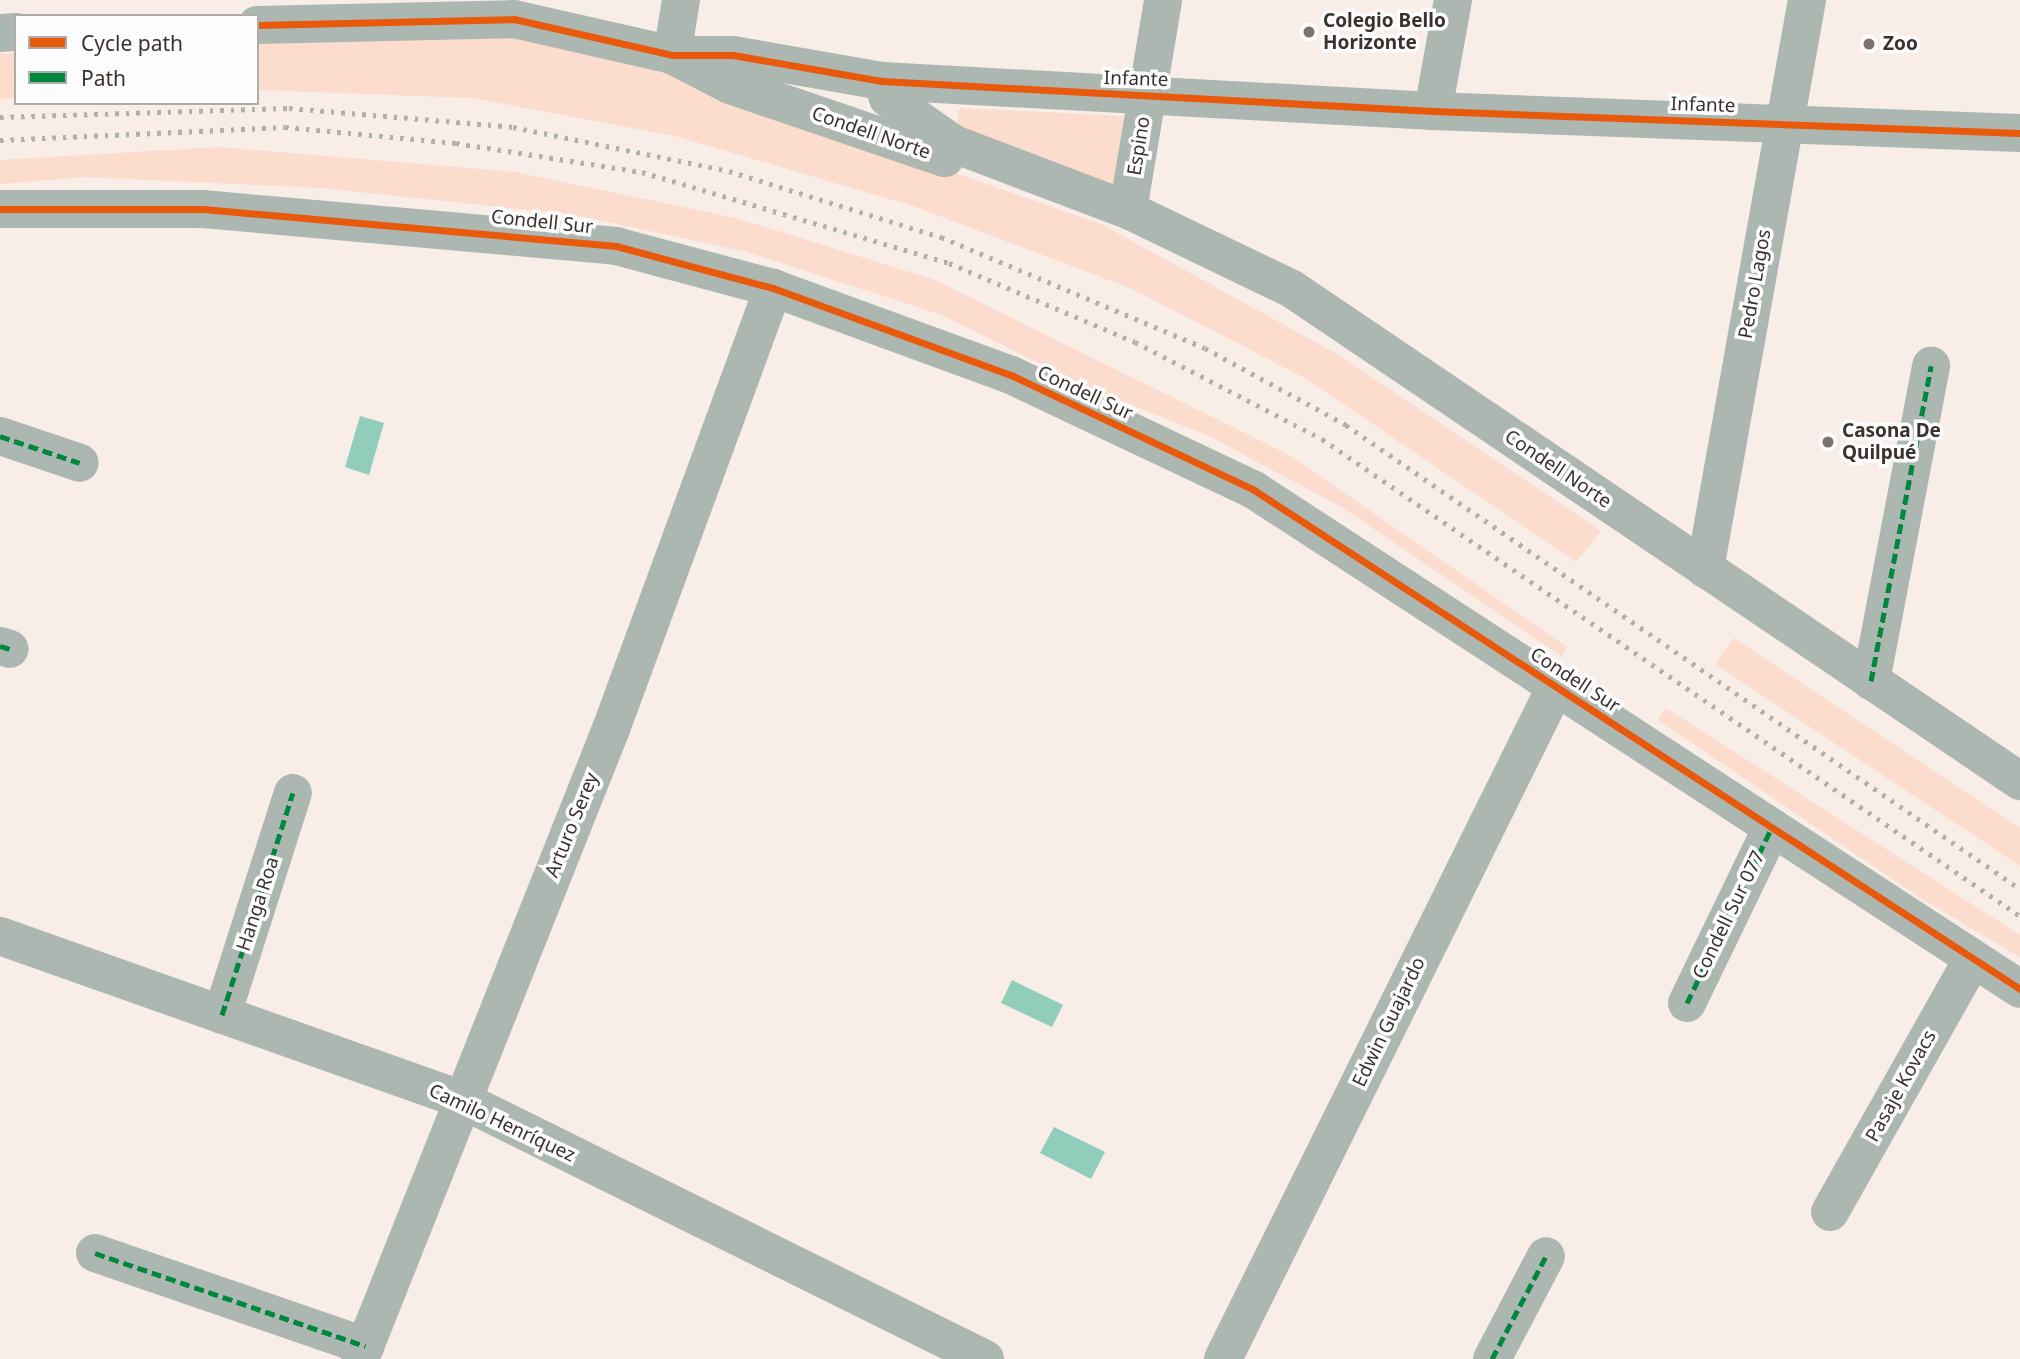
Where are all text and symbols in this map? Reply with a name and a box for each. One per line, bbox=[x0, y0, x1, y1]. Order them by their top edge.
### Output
place label: Colegio Bello Horizonte bbox=[1323, 10, 1446, 54]
legend bbox=[14, 14, 259, 105]
marker: Colegio Bello Horizonte bbox=[1301, 24, 1317, 40]
text: Cycle path bbox=[81, 29, 183, 57]
place label: Zoo bbox=[1883, 33, 1918, 55]
marker: Zoo bbox=[1861, 36, 1877, 52]
text: Path bbox=[81, 64, 126, 92]
street label: Infante bbox=[1103, 66, 1169, 92]
street label: Infante bbox=[1670, 92, 1736, 118]
street label: Condell Norte bbox=[809, 102, 933, 164]
street label: Espino bbox=[1123, 115, 1155, 177]
street label: Condell Sur bbox=[490, 205, 594, 239]
street label: Pedro Lagos bbox=[1734, 228, 1776, 340]
street label: Condell Sur bbox=[1034, 361, 1136, 425]
place label: Casona De Quilpué bbox=[1842, 420, 1941, 464]
street label: Condell Norte bbox=[1500, 425, 1616, 513]
marker: Casona De Quilpué bbox=[1820, 434, 1836, 450]
street label: Condell Sur bbox=[1526, 643, 1624, 717]
street label: Arturo Serey bbox=[541, 769, 603, 881]
street label: Condell Sur 077 bbox=[1688, 847, 1770, 983]
street label: Hanga Roa bbox=[232, 854, 284, 954]
street label: Edwin Guajardo bbox=[1348, 954, 1430, 1090]
street label: Pasaje Kovacs bbox=[1861, 1026, 1941, 1146]
street label: Camilo Henríquez bbox=[425, 1079, 579, 1167]

